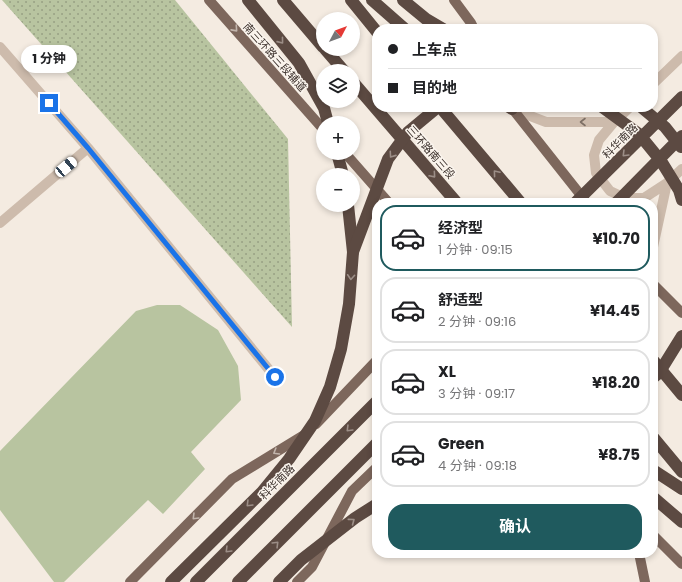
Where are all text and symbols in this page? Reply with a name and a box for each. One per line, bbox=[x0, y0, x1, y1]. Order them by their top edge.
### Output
north arrow bbox=[316, 12, 360, 56]
map controls bbox=[316, 12, 360, 212]
street label: 南三环路三段辅道 bbox=[240, 19, 310, 95]
one-way arrow bbox=[230, 25, 237, 32]
one-way arrow bbox=[277, 37, 284, 44]
text: 上车点 bbox=[412, 39, 457, 60]
callout: 1 分钟 bbox=[21, 45, 77, 73]
text: 1 分钟 bbox=[32, 49, 66, 68]
button: layers bbox=[316, 64, 360, 108]
text: 目的地 bbox=[412, 77, 457, 98]
route end bbox=[40, 94, 58, 112]
button: + bbox=[316, 116, 360, 160]
one-way arrow bbox=[580, 118, 586, 126]
street label: 科华南路 bbox=[599, 120, 641, 162]
street label: 三环路南三段 bbox=[403, 122, 459, 182]
one-way arrow bbox=[622, 149, 630, 157]
one-way arrow bbox=[390, 150, 397, 157]
car bbox=[53, 155, 79, 179]
button: − bbox=[316, 168, 360, 212]
one-way arrow bbox=[429, 170, 436, 178]
one-way arrow bbox=[493, 171, 500, 178]
text: 经济型 bbox=[438, 217, 483, 238]
icon: car bbox=[390, 220, 426, 256]
text: ¥10.70 bbox=[592, 228, 640, 249]
text: 1 分钟 · 09:15 bbox=[438, 240, 513, 259]
one-way arrow bbox=[347, 274, 356, 280]
text: 舒适型 bbox=[438, 289, 483, 310]
icon: car bbox=[390, 292, 426, 328]
text: ¥14.45 bbox=[590, 300, 640, 321]
text: 2 分钟 · 09:16 bbox=[438, 312, 516, 331]
text: XL bbox=[438, 361, 456, 382]
icon: car bbox=[390, 364, 426, 400]
route start bbox=[266, 368, 284, 386]
text: ¥18.20 bbox=[592, 372, 640, 393]
text: 3 分钟 · 09:17 bbox=[438, 384, 515, 403]
one-way arrow bbox=[346, 424, 354, 432]
text: Green bbox=[438, 433, 484, 454]
icon: car bbox=[390, 436, 426, 472]
text: ¥8.75 bbox=[598, 444, 640, 465]
one-way arrow bbox=[273, 447, 280, 455]
text: 4 分钟 · 09:18 bbox=[438, 456, 517, 475]
street label: 科华南路 bbox=[256, 461, 298, 503]
one-way arrow bbox=[246, 499, 254, 507]
button: 确认 bbox=[388, 504, 642, 550]
one-way arrow bbox=[192, 512, 200, 520]
one-way arrow bbox=[347, 518, 354, 525]
one-way arrow bbox=[271, 541, 279, 549]
one-way arrow bbox=[225, 545, 233, 553]

